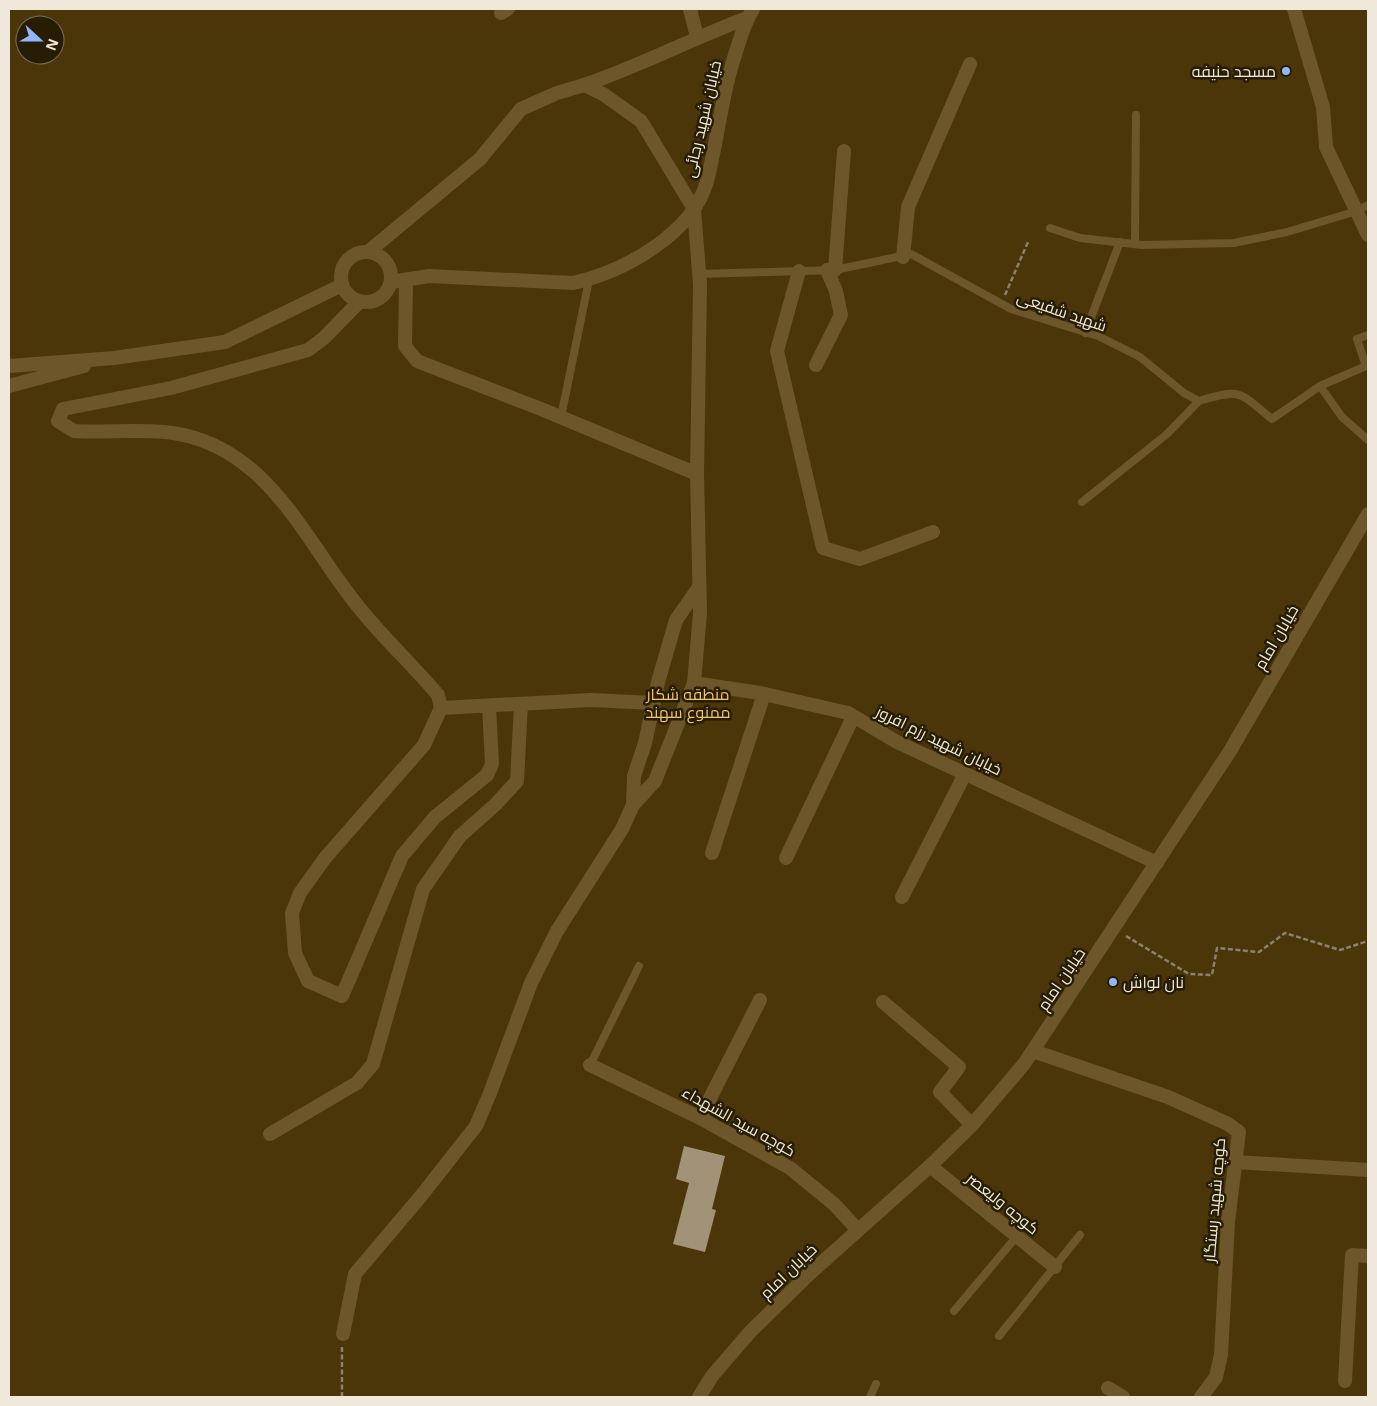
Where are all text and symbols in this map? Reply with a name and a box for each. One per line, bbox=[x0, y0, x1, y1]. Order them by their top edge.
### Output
north arrow bbox=[15, 15, 65, 65]
text: N bbox=[42, 36, 64, 54]
street label: خیابان شهید رجائی bbox=[678, 58, 726, 180]
place label: مسجد حنیفه bbox=[1192, 60, 1276, 82]
marker: مسجد حنیفه bbox=[1280, 65, 1292, 77]
street label: شهید شفیعی bbox=[1014, 285, 1110, 337]
street label: خیابان امام bbox=[1249, 601, 1304, 674]
park label: منطقه شکار ممنوع سهند bbox=[645, 683, 731, 724]
street label: خیابان شهید رزم افروز bbox=[871, 700, 1006, 781]
street label: خیابان امام bbox=[1032, 943, 1091, 1015]
place label: نان لواش bbox=[1123, 971, 1184, 993]
marker: نان لواش bbox=[1107, 976, 1119, 988]
street label: کوچه سید الشهداء bbox=[678, 1081, 800, 1162]
street label: کوچه شهید رستگار bbox=[1198, 1137, 1231, 1264]
street label: کوچه ولیعصر bbox=[961, 1166, 1044, 1240]
street label: خیابان امام bbox=[755, 1238, 822, 1304]

